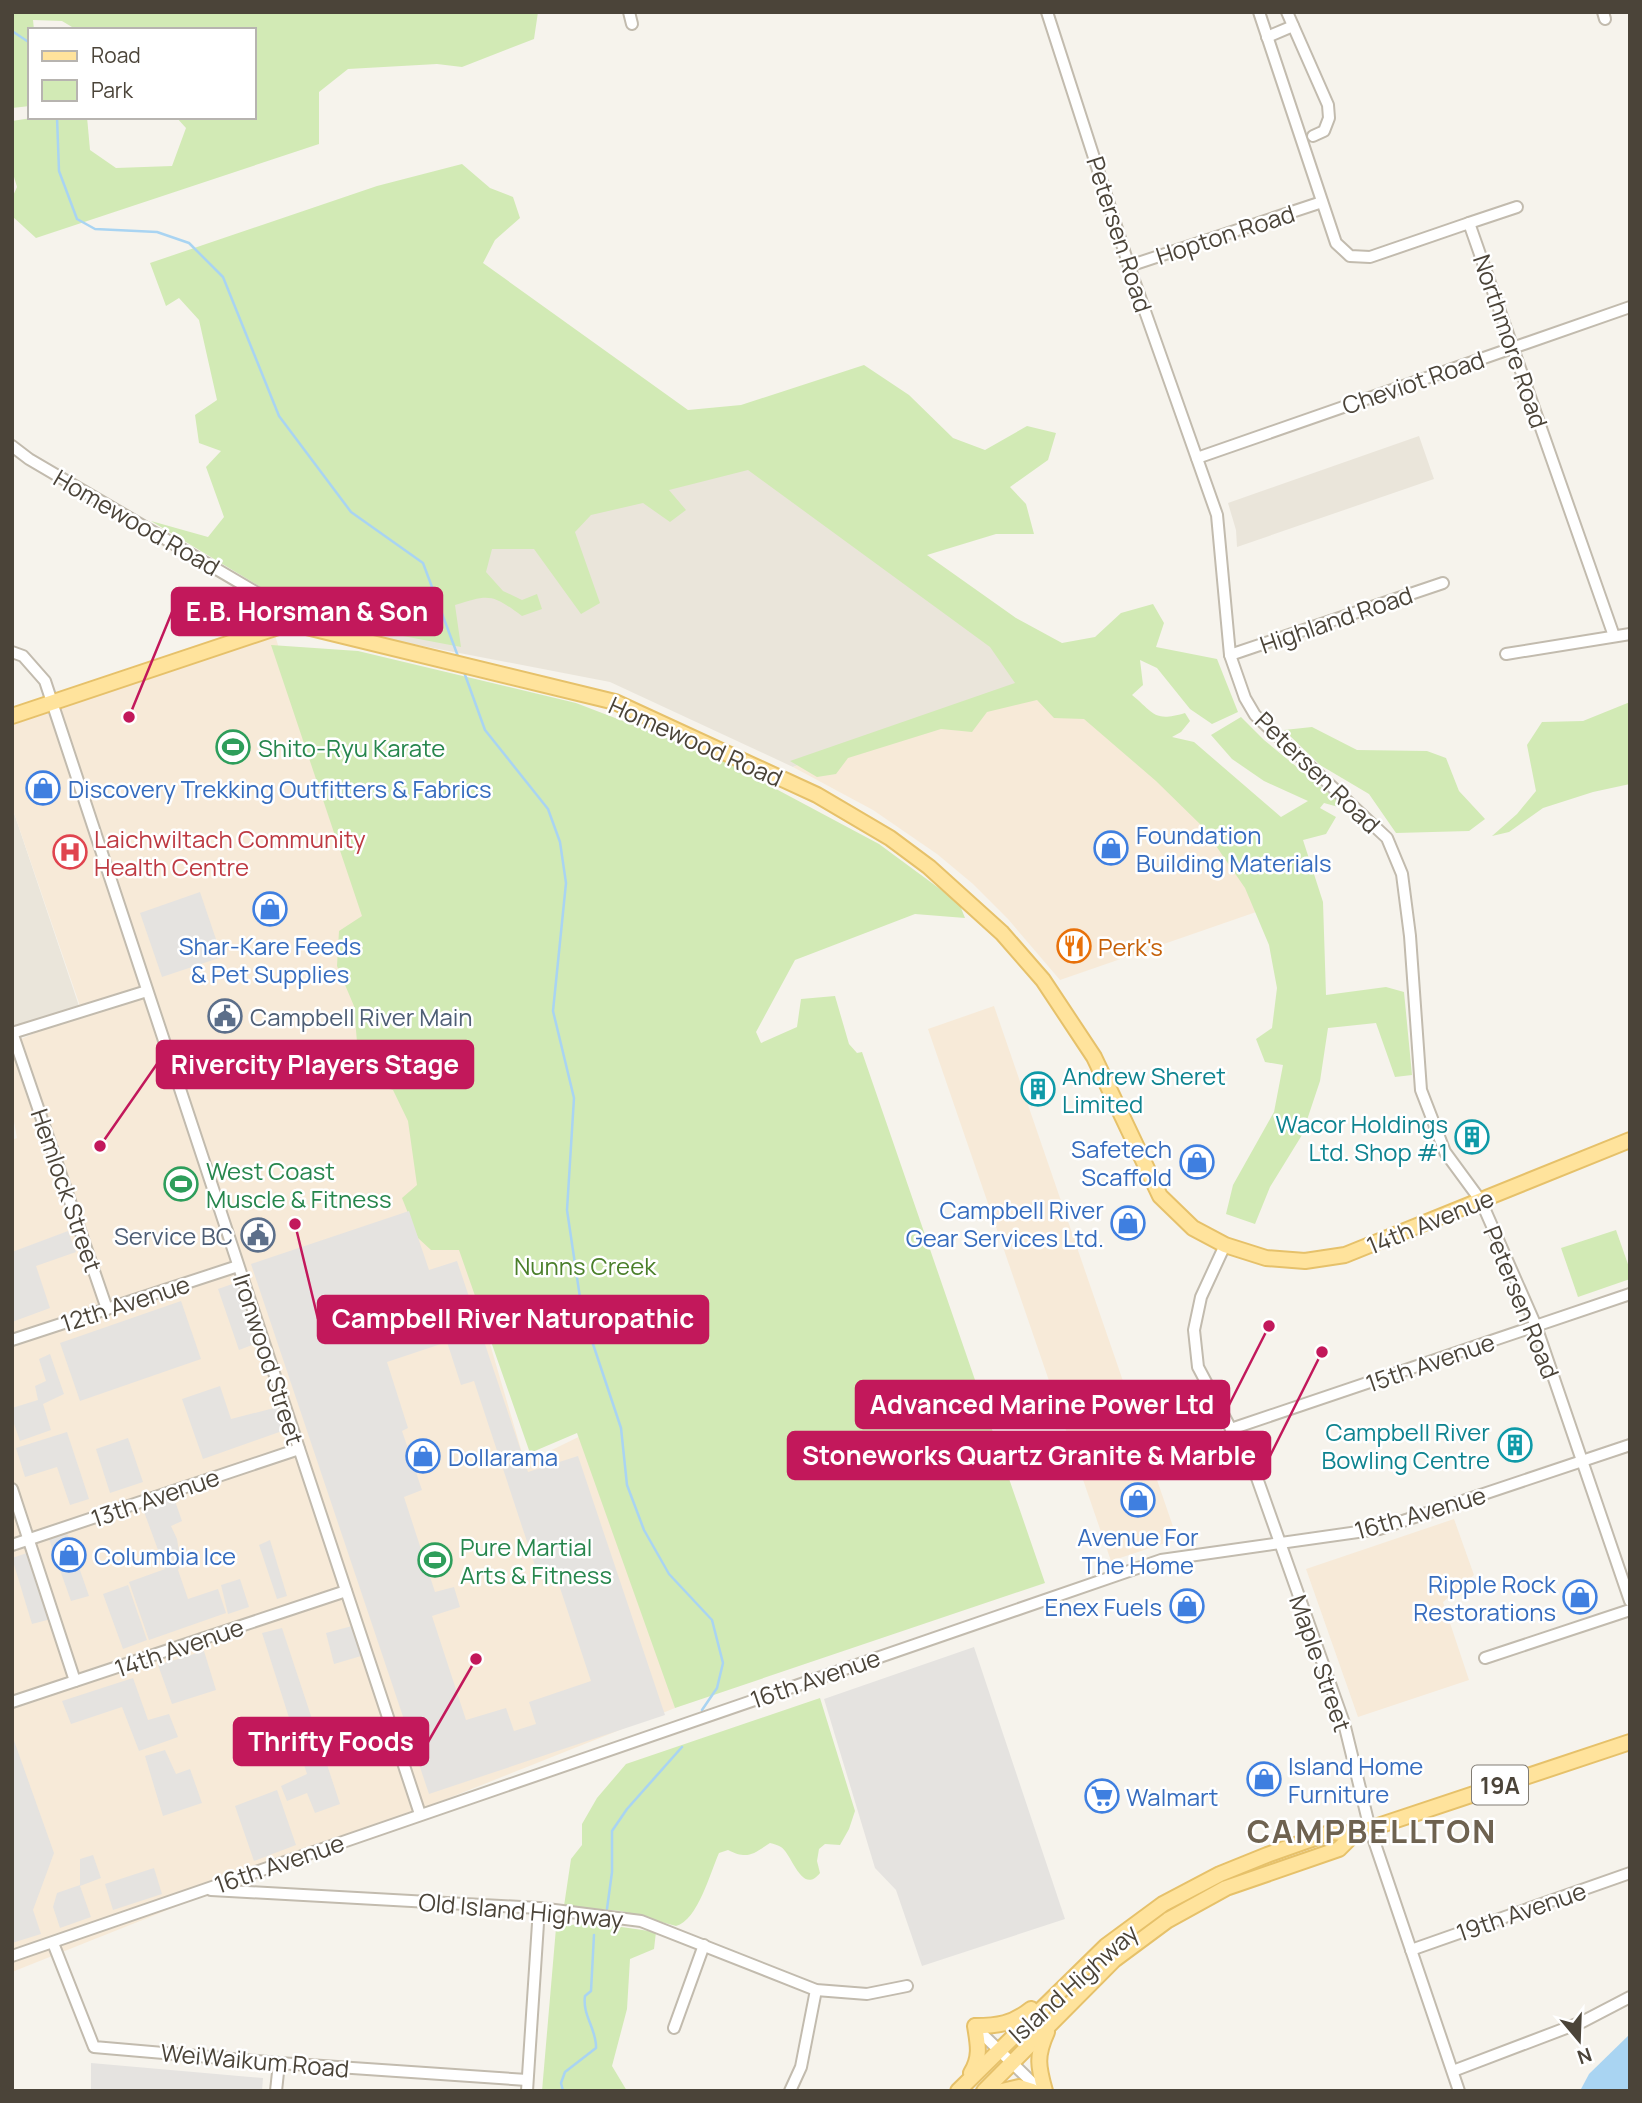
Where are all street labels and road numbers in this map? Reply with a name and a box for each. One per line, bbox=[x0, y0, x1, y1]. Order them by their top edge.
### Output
street label: Petersen Road bbox=[1079, 152, 1161, 316]
street label: Hopton Road bbox=[1151, 196, 1299, 272]
street label: Northmore Road bbox=[1466, 250, 1556, 432]
street label: Cheviot Road bbox=[1338, 342, 1488, 422]
street label: Homewood Road bbox=[48, 461, 226, 583]
street label: Highland Road bbox=[1255, 577, 1417, 661]
street label: Homewood Road bbox=[604, 688, 788, 794]
street label: Petersen Road bbox=[1248, 704, 1388, 840]
street label: Hemlock Street bbox=[24, 1104, 110, 1276]
street label: 14th Avenue bbox=[1362, 1181, 1498, 1261]
street label: Petersen Road bbox=[1476, 1221, 1568, 1383]
street label: 12th Avenue bbox=[56, 1267, 194, 1339]
street label: Ironwood Street bbox=[226, 1269, 312, 1449]
street label: 15th Avenue bbox=[1361, 1325, 1499, 1399]
street label: 13th Avenue bbox=[87, 1460, 223, 1534]
street label: 16th Avenue bbox=[1351, 1478, 1489, 1546]
street label: Maple Street bbox=[1282, 1590, 1360, 1736]
street label: 14th Avenue bbox=[110, 1610, 248, 1684]
street label: 16th Avenue bbox=[746, 1640, 884, 1716]
road number: 19A bbox=[1472, 1766, 1528, 1804]
street label: 16th Avenue bbox=[210, 1825, 348, 1901]
street label: 19th Avenue bbox=[1452, 1873, 1590, 1949]
street label: Old Island Highway bbox=[417, 1885, 625, 1935]
street label: Island Highway bbox=[1001, 1916, 1145, 2050]
street label: WeiWaikum Road bbox=[159, 2035, 351, 2085]

